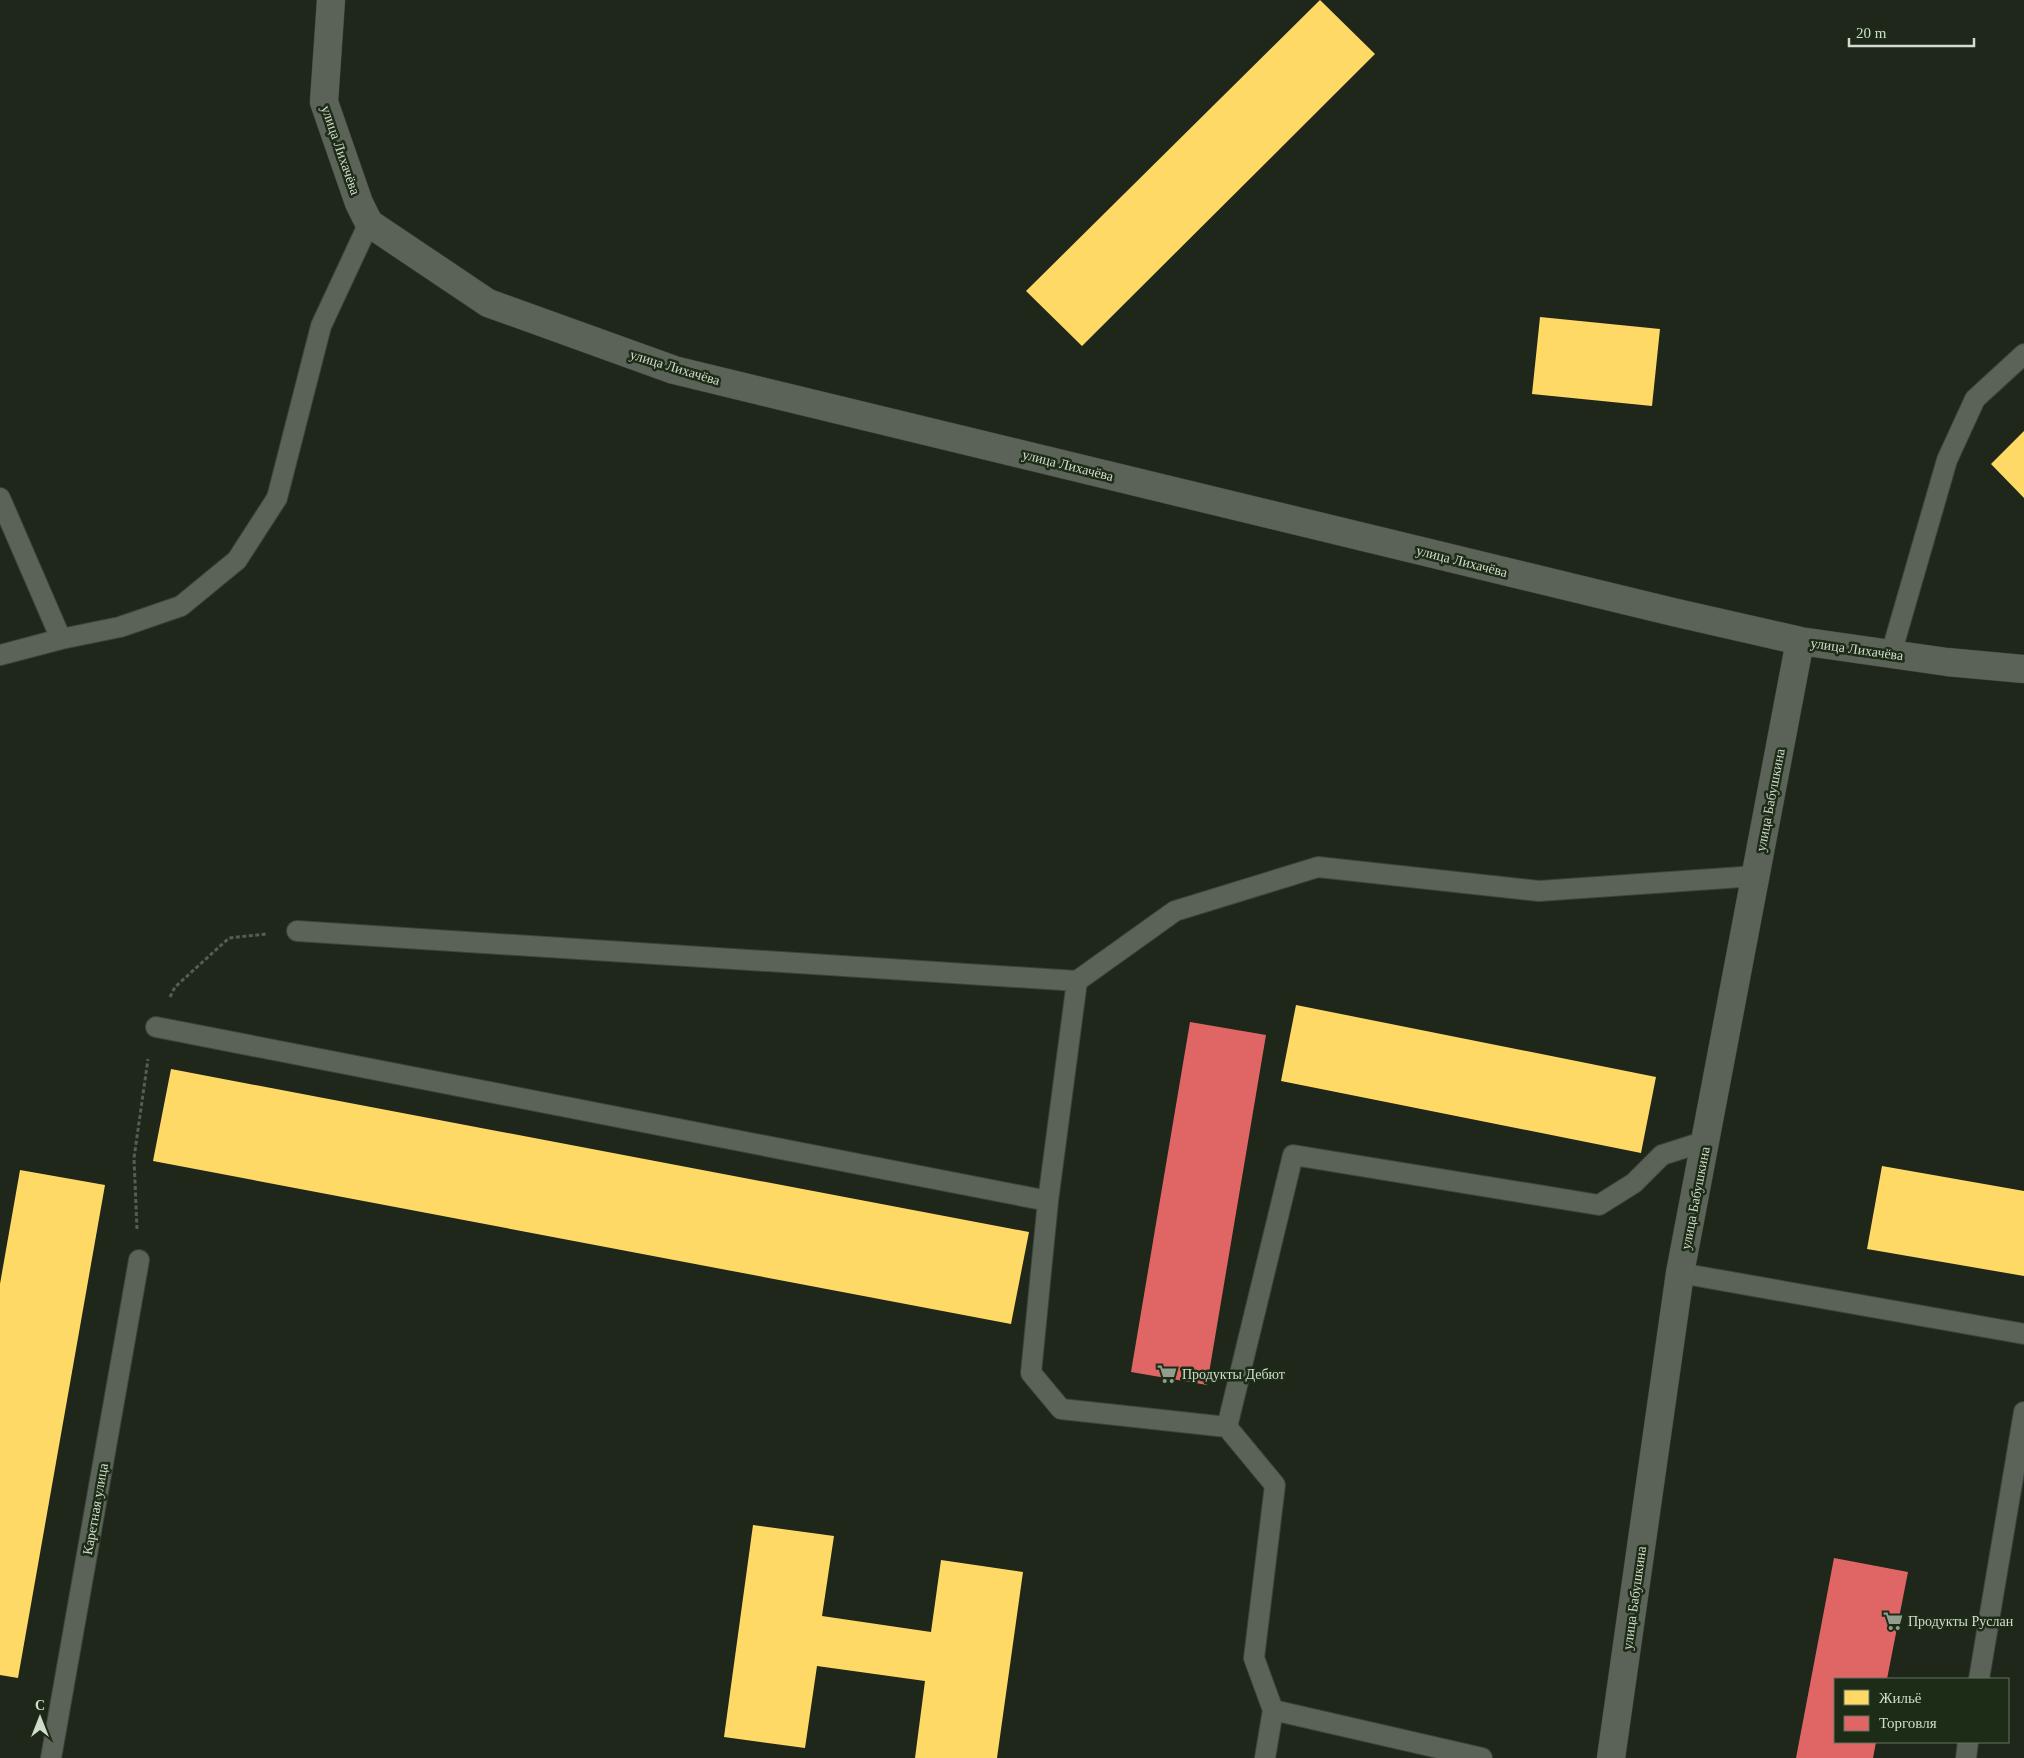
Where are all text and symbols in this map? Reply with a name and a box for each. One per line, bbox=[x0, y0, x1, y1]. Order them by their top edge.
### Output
scale bar bbox=[1849, 15, 1974, 47]
text: 20 m bbox=[1856, 25, 1887, 41]
street label: улица Лихачёва bbox=[318, 104, 363, 198]
street label: улица Лихачёва bbox=[628, 347, 722, 389]
street label: улица Лихачёва bbox=[1021, 447, 1116, 484]
street label: улица Лихачёва bbox=[1415, 543, 1510, 580]
street label: улица Лихачёва bbox=[1810, 636, 1905, 664]
street label: улица Бабушкина bbox=[1753, 747, 1788, 853]
street label: улица Бабушкина bbox=[1678, 1145, 1713, 1251]
supermarket icon: Продукты Дебют bbox=[1156, 1363, 1178, 1385]
place label: Продукты Дебют bbox=[1182, 1367, 1285, 1382]
street label: Каретная улица bbox=[80, 1461, 111, 1556]
street label: улица Бабушкина bbox=[1620, 1544, 1649, 1651]
supermarket icon: Продукты Руслан bbox=[1882, 1610, 1904, 1632]
place label: Продукты Руслан bbox=[1908, 1614, 2014, 1629]
legend bbox=[1834, 1678, 2009, 1743]
text: Жильё bbox=[1879, 1690, 1922, 1706]
north arrow bbox=[15, 1693, 65, 1743]
text: С bbox=[35, 1698, 45, 1713]
text: Торговля bbox=[1879, 1715, 1937, 1731]

